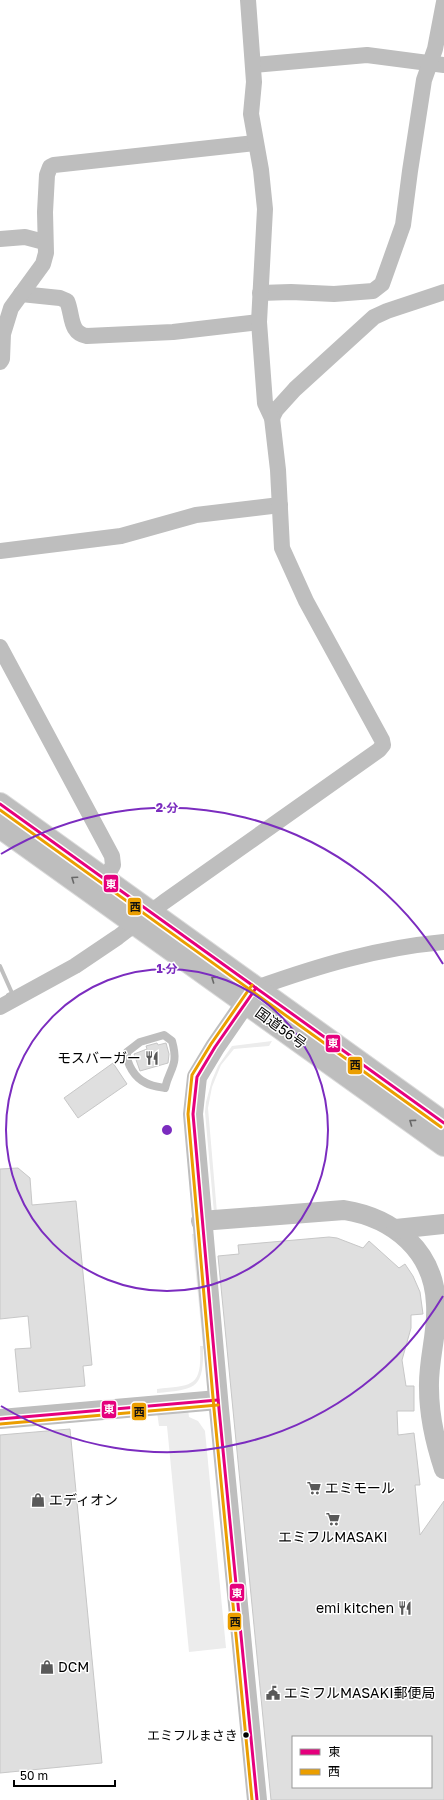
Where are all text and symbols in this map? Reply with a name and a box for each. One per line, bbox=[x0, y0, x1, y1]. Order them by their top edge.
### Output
text: 2 分 bbox=[156, 800, 178, 815]
line badge: 東 bbox=[103, 874, 119, 893]
one-way arrow bbox=[71, 877, 78, 884]
text: 東 bbox=[106, 877, 117, 890]
line badge: 西 bbox=[127, 897, 142, 916]
text: 西 bbox=[130, 900, 141, 913]
text: 1 分 bbox=[156, 961, 178, 976]
one-way arrow bbox=[211, 977, 218, 984]
street label: 国道56号 bbox=[253, 1003, 310, 1052]
line badge: 東 bbox=[325, 1034, 341, 1053]
text: 東 bbox=[328, 1036, 339, 1049]
place label: モスバーガー bbox=[57, 1049, 141, 1066]
restaurant icon: モスバーガー bbox=[144, 1050, 160, 1066]
line badge: 西 bbox=[347, 1056, 363, 1075]
text: 西 bbox=[350, 1058, 361, 1071]
one-way arrow bbox=[410, 1120, 417, 1127]
centre of rings bbox=[160, 1123, 174, 1137]
line badge: 東 bbox=[101, 1400, 117, 1419]
text: 東 bbox=[104, 1402, 115, 1415]
line badge: 西 bbox=[131, 1402, 147, 1421]
text: 西 bbox=[134, 1405, 145, 1418]
place label: エミモール bbox=[325, 1479, 395, 1496]
supermarket icon: エミモール bbox=[306, 1480, 322, 1496]
place label: エディオン bbox=[49, 1491, 118, 1508]
shop icon: エディオン bbox=[30, 1492, 46, 1508]
supermarket icon: エミフルMASAKI bbox=[325, 1511, 341, 1527]
place label: エミフルMASAKI bbox=[278, 1528, 388, 1545]
line badge: 東 bbox=[229, 1583, 245, 1602]
text: 東 bbox=[232, 1586, 243, 1599]
place label: emi kitchen bbox=[316, 1599, 394, 1616]
restaurant icon: emi kitchen bbox=[397, 1600, 413, 1616]
line badge: 西 bbox=[227, 1612, 242, 1631]
text: 西 bbox=[230, 1615, 241, 1628]
place label: DCM bbox=[58, 1658, 89, 1675]
shop icon: DCM bbox=[39, 1659, 55, 1675]
place label: エミフルMASAKI郵便局 bbox=[284, 1684, 436, 1701]
public building icon: エミフルMASAKI郵便局 bbox=[265, 1685, 281, 1701]
place label: エミフルまさき bbox=[147, 1727, 238, 1743]
marker: エミフルまさき bbox=[241, 1730, 251, 1740]
legend bbox=[292, 1736, 432, 1788]
text: 東 bbox=[328, 1744, 340, 1759]
scale bar bbox=[14, 1762, 115, 1788]
text: 西 bbox=[328, 1764, 340, 1779]
text: 50 m bbox=[20, 1768, 48, 1783]

